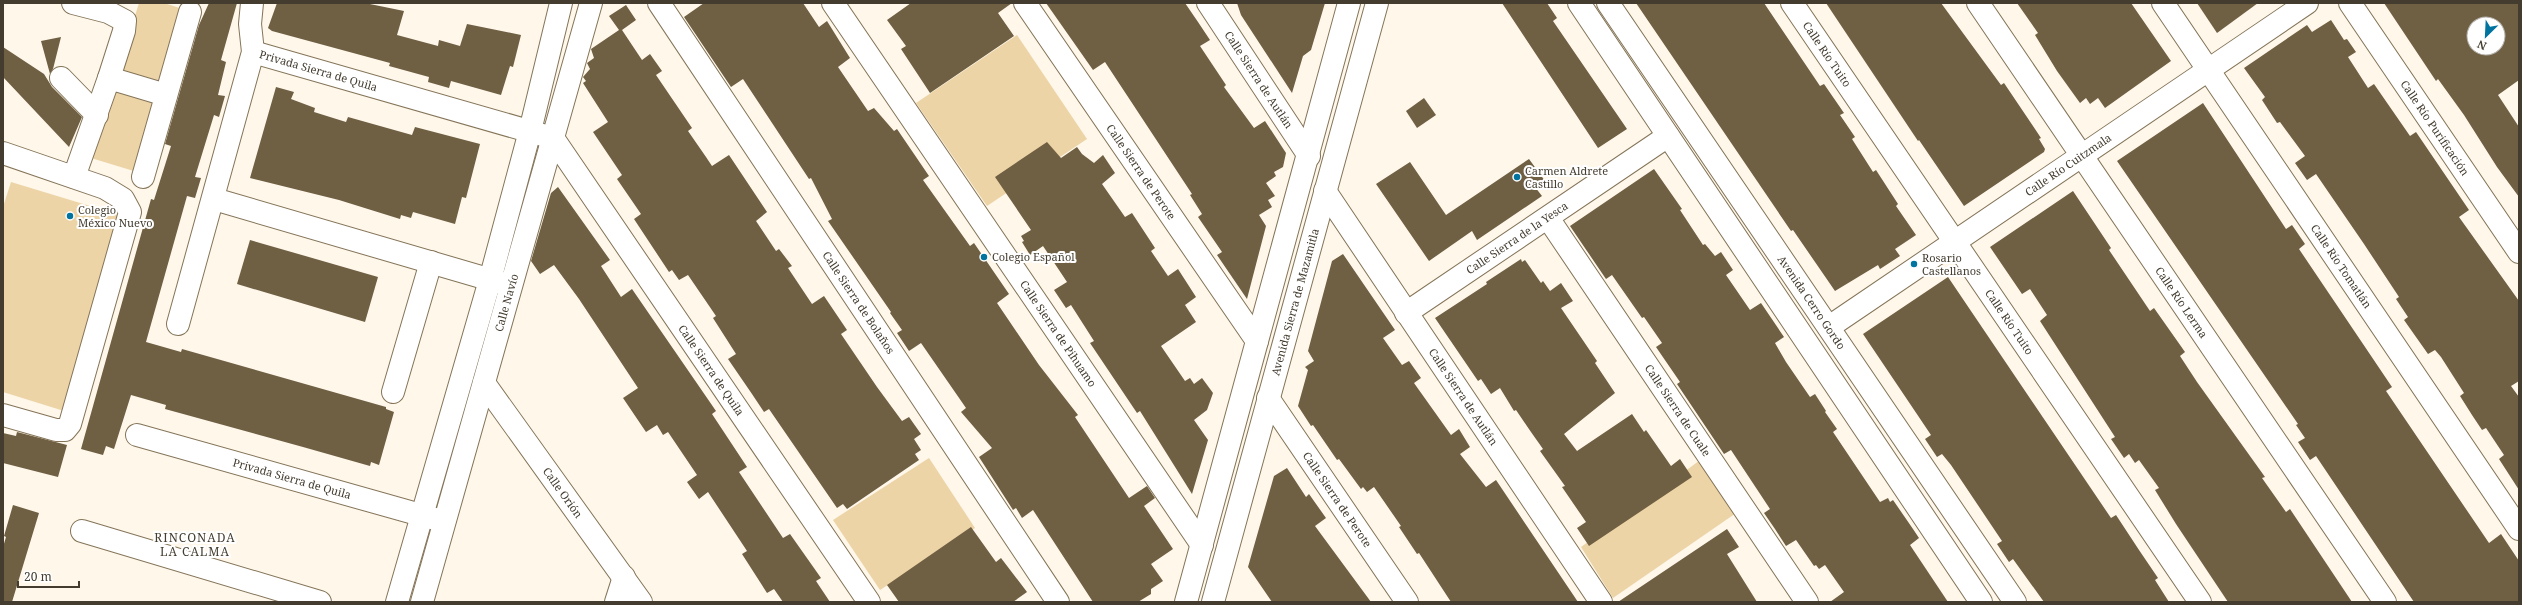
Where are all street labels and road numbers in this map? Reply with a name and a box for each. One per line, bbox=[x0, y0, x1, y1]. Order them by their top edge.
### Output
street label: Calle Río Tuito bbox=[1800, 18, 1855, 90]
street label: Calle Sierra de Autlán bbox=[1221, 28, 1297, 131]
street label: Privada Sierra de Quila bbox=[258, 46, 379, 94]
street label: Calle Río Purificación bbox=[2397, 77, 2473, 178]
street label: Calle Sierra de Perote bbox=[1103, 121, 1180, 222]
street label: Calle Río Cuitzmala bbox=[2022, 130, 2114, 199]
street label: Calle Sierra de la Yesca bbox=[1463, 198, 1571, 277]
street label: Calle Río Tomatlán bbox=[2308, 221, 2375, 311]
street label: Avenida Sierra de Mazamitla bbox=[1267, 227, 1322, 377]
street label: Calle Sierra de Bolaños bbox=[819, 248, 899, 357]
street label: Avenida Cerro Gordo bbox=[1775, 252, 1849, 352]
street label: Calle Río Lerma bbox=[2152, 264, 2211, 341]
street label: Calle Navío bbox=[491, 272, 521, 333]
street label: Calle Sierra de Pihuamo bbox=[1017, 277, 1100, 390]
street label: Calle Río Tuito bbox=[1982, 286, 2037, 357]
street label: Calle Sierra de Quila bbox=[675, 321, 748, 418]
street label: Calle Sierra de Autlán bbox=[1426, 345, 1502, 448]
street label: Calle Sierra de Cuale bbox=[1642, 361, 1715, 459]
street label: Calle Sierra de Perote bbox=[1300, 449, 1376, 550]
street label: Privada Sierra de Quila bbox=[231, 454, 353, 502]
street label: Calle Orión bbox=[540, 464, 586, 521]

